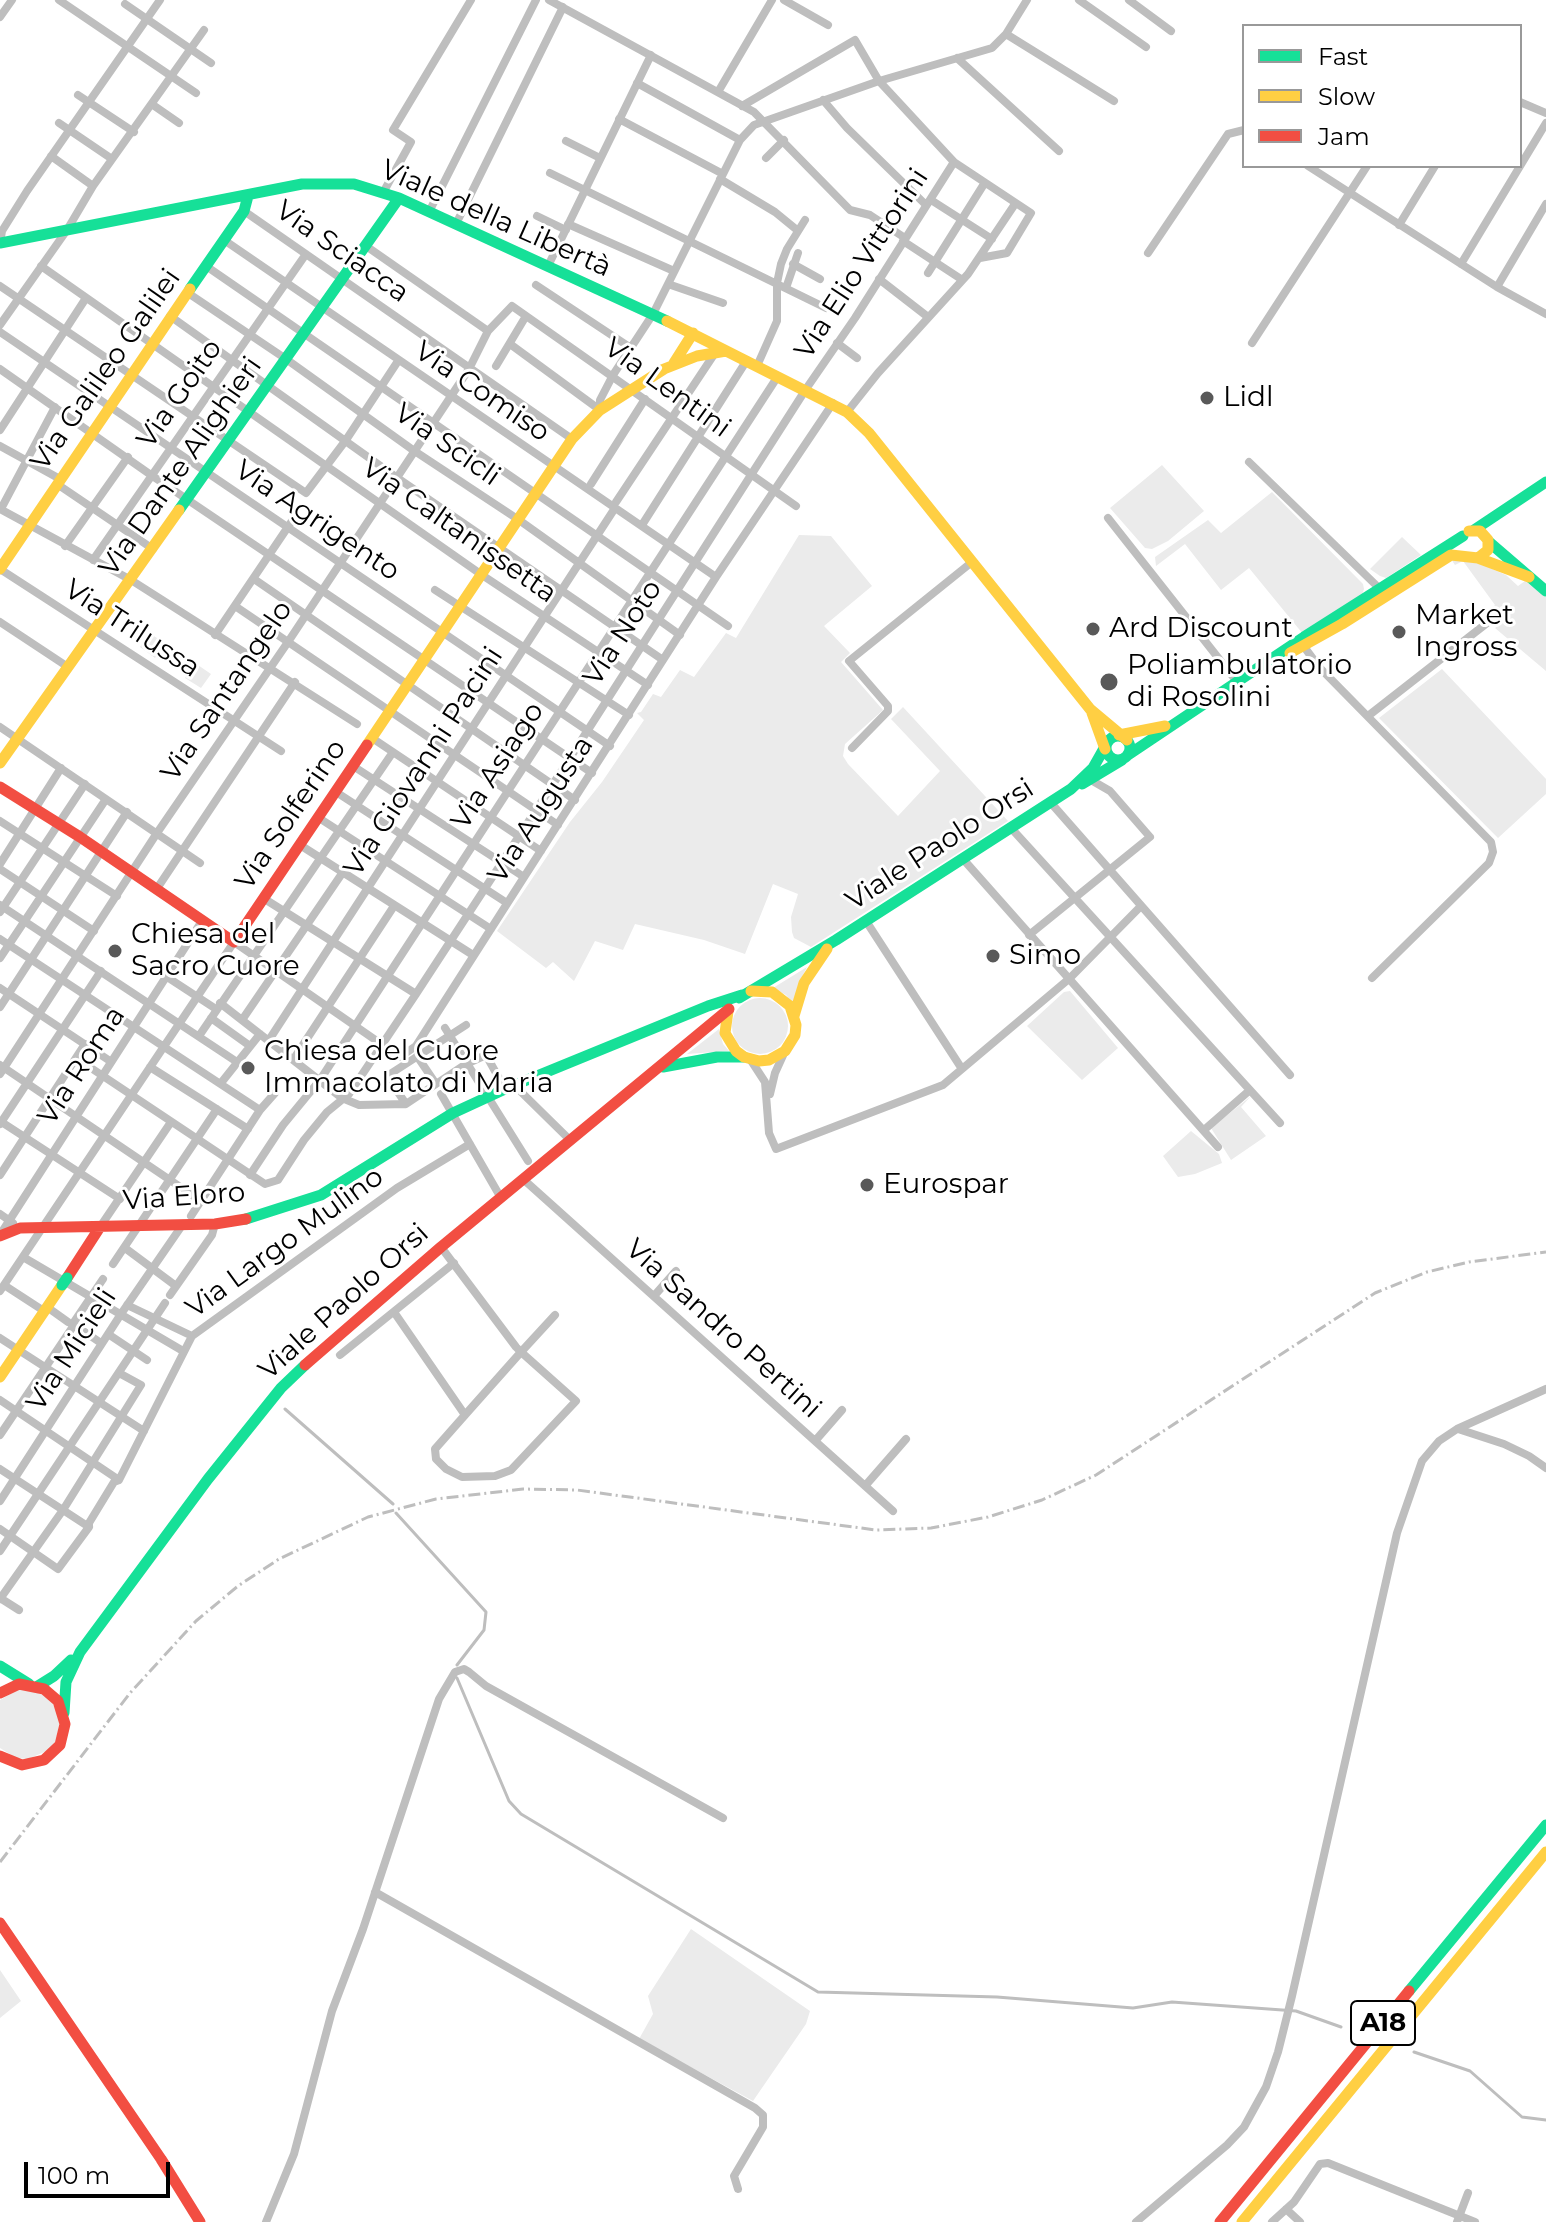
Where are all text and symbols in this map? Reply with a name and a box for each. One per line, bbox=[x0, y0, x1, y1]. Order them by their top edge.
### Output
legend bbox=[1242, 24, 1522, 168]
text: Fast bbox=[1318, 42, 1368, 71]
text: Slow bbox=[1318, 82, 1375, 111]
text: Jam bbox=[1318, 122, 1370, 151]
street label: Viale della Libertà bbox=[376, 153, 616, 285]
street label: Via Elio Vittorini bbox=[788, 163, 936, 365]
street label: Via Sciacca bbox=[269, 194, 415, 310]
street label: Via Galileo Galilei bbox=[24, 263, 188, 477]
street label: Via Lentini bbox=[597, 331, 737, 445]
street label: Via Goito bbox=[130, 333, 230, 455]
street label: Via Comiso bbox=[408, 335, 556, 449]
street label: Via Dante Alighieri bbox=[93, 351, 269, 583]
place label: Lidl bbox=[1223, 381, 1274, 415]
marker: Lidl bbox=[1198, 389, 1216, 407]
street label: Via Scicli bbox=[388, 396, 506, 494]
street label: Via Caltanissetta bbox=[355, 451, 563, 611]
street label: Via Agrigento bbox=[228, 454, 406, 588]
street label: Via Trilussa bbox=[58, 573, 206, 685]
street label: Via Noto bbox=[576, 574, 670, 692]
street label: Via Santangelo bbox=[154, 594, 300, 788]
place label: Market Ingross bbox=[1415, 599, 1517, 665]
place label: Ard Discount bbox=[1109, 612, 1293, 646]
marker: Ard Discount bbox=[1084, 620, 1102, 638]
marker: Market Ingross bbox=[1390, 623, 1408, 641]
street label: Via Giovanni Pacini bbox=[337, 641, 511, 883]
place label: Poliambulatorio di Rosolini bbox=[1127, 649, 1352, 715]
marker: Poliambulatorio di Rosolini bbox=[1098, 671, 1120, 693]
street label: Via Asiago bbox=[444, 696, 552, 836]
street label: Via Augusta bbox=[481, 730, 601, 890]
street label: Via Solferino bbox=[228, 734, 354, 896]
street label: Viale Paolo Orsi bbox=[840, 772, 1040, 918]
place label: Chiesa del Sacro Cuore bbox=[131, 918, 300, 984]
place label: Simo bbox=[1009, 939, 1081, 973]
marker: Chiesa del Sacro Cuore bbox=[106, 942, 124, 960]
marker: Simo bbox=[984, 947, 1002, 965]
street label: Via Roma bbox=[31, 1000, 133, 1132]
place label: Chiesa del Cuore Immacolato di Maria bbox=[264, 1035, 553, 1101]
marker: Chiesa del Cuore Immacolato di Maria bbox=[239, 1059, 257, 1077]
street label: Via Largo Mulino bbox=[180, 1160, 390, 1326]
place label: Eurospar bbox=[883, 1168, 1009, 1202]
street label: Via Eloro bbox=[122, 1176, 246, 1218]
marker: Eurospar bbox=[858, 1176, 876, 1194]
street label: Viale Paolo Orsi bbox=[252, 1217, 436, 1387]
street label: Via Sandro Pertini bbox=[618, 1232, 828, 1426]
street label: Via Micieli bbox=[20, 1282, 124, 1418]
road number: A18 bbox=[1351, 2001, 1415, 2045]
scale bar bbox=[28, 2146, 174, 2196]
text: 100 m bbox=[38, 2161, 110, 2190]

